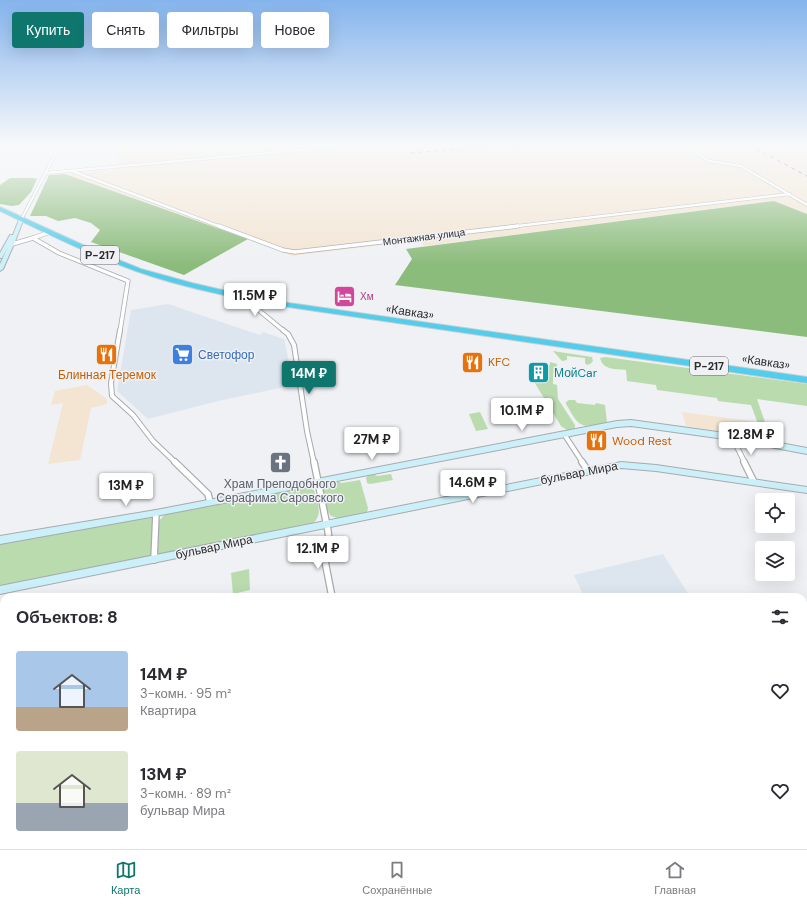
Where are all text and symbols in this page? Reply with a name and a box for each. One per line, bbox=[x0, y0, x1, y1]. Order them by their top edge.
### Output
chip: Купить bbox=[12, 12, 84, 48]
chip: Снять bbox=[92, 12, 159, 48]
chip: Фильтры bbox=[167, 12, 253, 48]
chip: Новое bbox=[261, 12, 329, 48]
street label: Монтажная улица bbox=[382, 225, 466, 249]
road number: Р-217 bbox=[81, 246, 119, 264]
pin: 11.5M ₽ bbox=[218, 283, 292, 317]
hotel icon: Хм bbox=[332, 283, 358, 309]
text: 11.5M ₽ bbox=[233, 287, 277, 304]
place label: Хм bbox=[360, 290, 374, 303]
street label: «Кавказ» bbox=[385, 301, 435, 323]
restaurant icon: Блинная Теремок bbox=[94, 341, 120, 367]
supermarket icon: Светофор bbox=[170, 342, 196, 368]
place label: Светофор bbox=[198, 347, 255, 363]
restaurant icon: KFC bbox=[459, 349, 485, 375]
street label: «Кавказ» bbox=[741, 351, 791, 373]
place label: KFC bbox=[488, 354, 510, 370]
road number: Р-217 bbox=[690, 357, 728, 375]
building icon: МойCar bbox=[526, 360, 552, 386]
pin: 14M ₽ bbox=[281, 361, 337, 395]
text: 14M ₽ bbox=[291, 365, 327, 382]
place label: МойCar bbox=[554, 365, 598, 381]
place label: Блинная Теремок bbox=[58, 367, 157, 383]
pin: 10.1M ₽ bbox=[485, 398, 559, 432]
text: 10.1M ₽ bbox=[500, 402, 544, 419]
pin: 12.8M ₽ bbox=[714, 422, 788, 456]
text: 12.8M ₽ bbox=[728, 426, 774, 443]
pin: 27M ₽ bbox=[344, 427, 400, 461]
restaurant icon: Wood Rest bbox=[584, 428, 610, 454]
text: 27M ₽ bbox=[353, 431, 391, 448]
place label: Wood Rest bbox=[612, 433, 672, 449]
church icon: Храм Преподобного Серафима Саровского bbox=[267, 450, 293, 476]
street label: бульвар Мира bbox=[539, 458, 619, 488]
pin: 14.6M ₽ bbox=[436, 470, 510, 504]
pin: 13M ₽ bbox=[98, 473, 154, 507]
text: 14.6M ₽ bbox=[449, 474, 497, 491]
place label: Храм Преподобного Серафима Саровского bbox=[216, 476, 344, 506]
text: 13M ₽ bbox=[108, 477, 144, 494]
map controls bbox=[755, 493, 795, 581]
button: locate bbox=[755, 493, 795, 533]
street label: бульвар Мира bbox=[174, 531, 254, 563]
pin: 12.1M ₽ bbox=[281, 536, 355, 570]
text: 12.1M ₽ bbox=[297, 540, 339, 557]
button: layers bbox=[755, 541, 795, 581]
text: Объектов: 8 bbox=[16, 606, 118, 628]
icon: filters bbox=[769, 606, 791, 628]
text: 14M ₽ bbox=[140, 663, 187, 685]
icon: home bbox=[48, 667, 96, 715]
icon: heart bbox=[769, 680, 791, 702]
text: 3-комн. · 95 m² bbox=[140, 685, 231, 702]
text: Квартира bbox=[140, 702, 196, 719]
text: 13M ₽ bbox=[140, 763, 187, 785]
icon: home bbox=[48, 767, 96, 815]
icon: heart bbox=[769, 780, 791, 802]
text: 3-комн. · 89 m² bbox=[140, 785, 231, 802]
text: бульвар Мира bbox=[140, 802, 225, 819]
tab: Карта bbox=[111, 859, 140, 897]
tab: Сохранённые bbox=[362, 859, 432, 897]
tab: Главная bbox=[654, 859, 696, 897]

